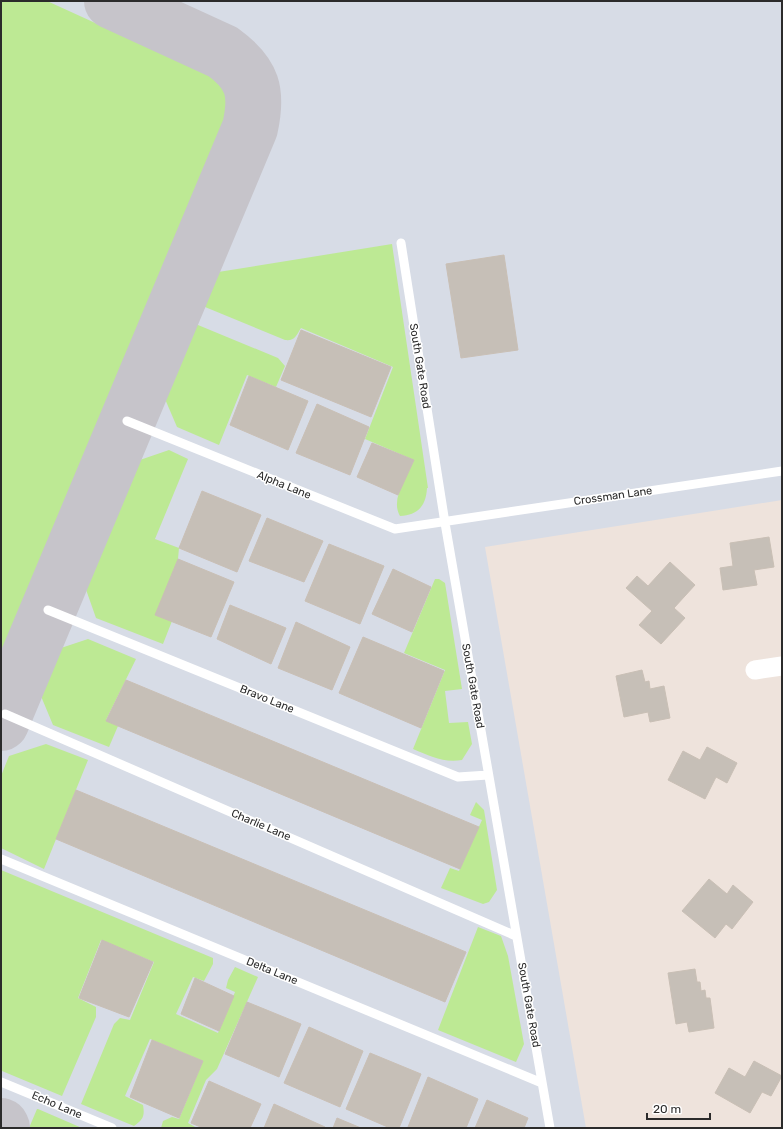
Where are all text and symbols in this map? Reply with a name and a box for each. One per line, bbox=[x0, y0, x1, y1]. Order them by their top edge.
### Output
street label: South Gate Road bbox=[407, 322, 433, 410]
street label: Alpha Lane bbox=[255, 468, 313, 502]
street label: Crossman Lane bbox=[573, 484, 653, 508]
street label: South Gate Road bbox=[459, 642, 487, 730]
street label: Bravo Lane bbox=[238, 682, 296, 716]
street label: Charlie Lane bbox=[229, 807, 293, 843]
street label: Delta Lane bbox=[244, 955, 300, 987]
street label: South Gate Road bbox=[515, 961, 543, 1049]
street label: Echo Lane bbox=[30, 1089, 84, 1121]
scale bar bbox=[647, 1095, 710, 1121]
text: 20 m bbox=[653, 1102, 681, 1116]

